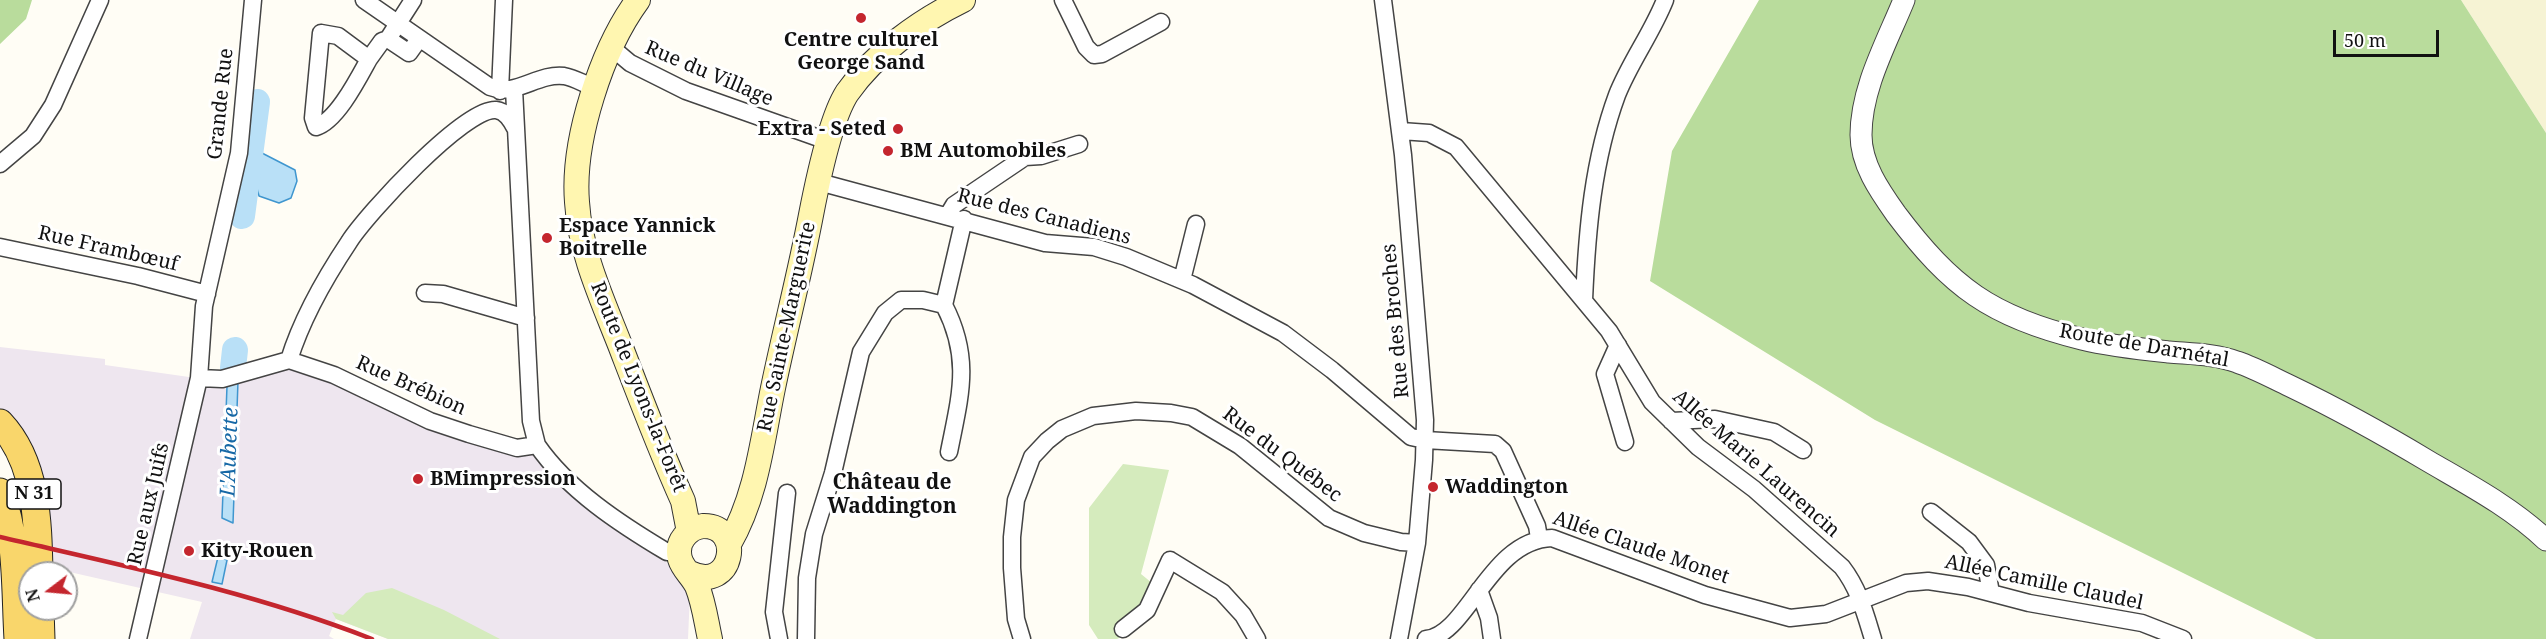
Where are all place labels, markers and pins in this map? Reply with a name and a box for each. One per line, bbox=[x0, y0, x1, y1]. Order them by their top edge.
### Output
marker: Centre culturel George Sand bbox=[854, 11, 868, 25]
place label: Centre culturel George Sand bbox=[784, 28, 938, 75]
place label: Extra - Seted bbox=[758, 117, 886, 141]
marker: Extra - Seted bbox=[891, 122, 905, 136]
place label: BM Automobiles bbox=[900, 139, 1066, 163]
marker: BM Automobiles bbox=[881, 144, 895, 158]
place label: Espace Yannick Boitrelle bbox=[559, 214, 715, 261]
marker: Espace Yannick Boitrelle bbox=[540, 231, 554, 245]
place label: BMimpression bbox=[430, 467, 576, 491]
marker: BMimpression bbox=[411, 472, 425, 486]
place label: Waddington bbox=[1445, 475, 1568, 499]
marker: Waddington bbox=[1426, 480, 1440, 494]
place label: Kity-Rouen bbox=[201, 539, 313, 563]
marker: Kity-Rouen bbox=[182, 544, 196, 558]

